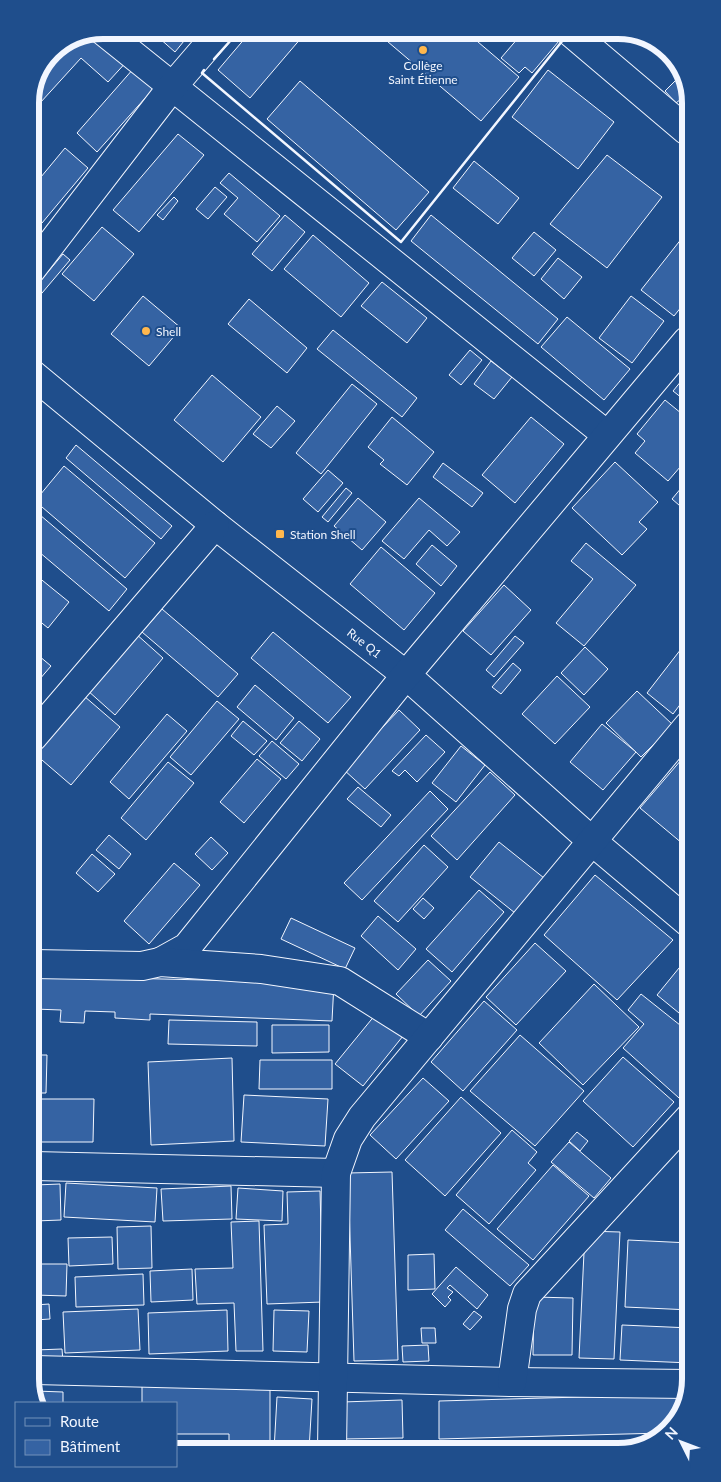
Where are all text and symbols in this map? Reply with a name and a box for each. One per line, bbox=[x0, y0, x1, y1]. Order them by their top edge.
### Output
marker: Collège Saint Étienne bbox=[417, 44, 429, 56]
place label: Collège Saint Étienne bbox=[388, 58, 458, 87]
place label: Shell bbox=[156, 324, 181, 339]
marker: Shell bbox=[140, 325, 152, 337]
place label: Station Shell bbox=[290, 527, 356, 542]
marker: Station Shell bbox=[274, 528, 286, 540]
street label: Rue Q1 bbox=[344, 624, 385, 661]
legend bbox=[15, 1402, 178, 1467]
text: Route bbox=[60, 1412, 99, 1430]
north arrow bbox=[656, 1417, 706, 1467]
text: N bbox=[661, 1423, 681, 1443]
text: Bâtiment bbox=[60, 1437, 121, 1455]

